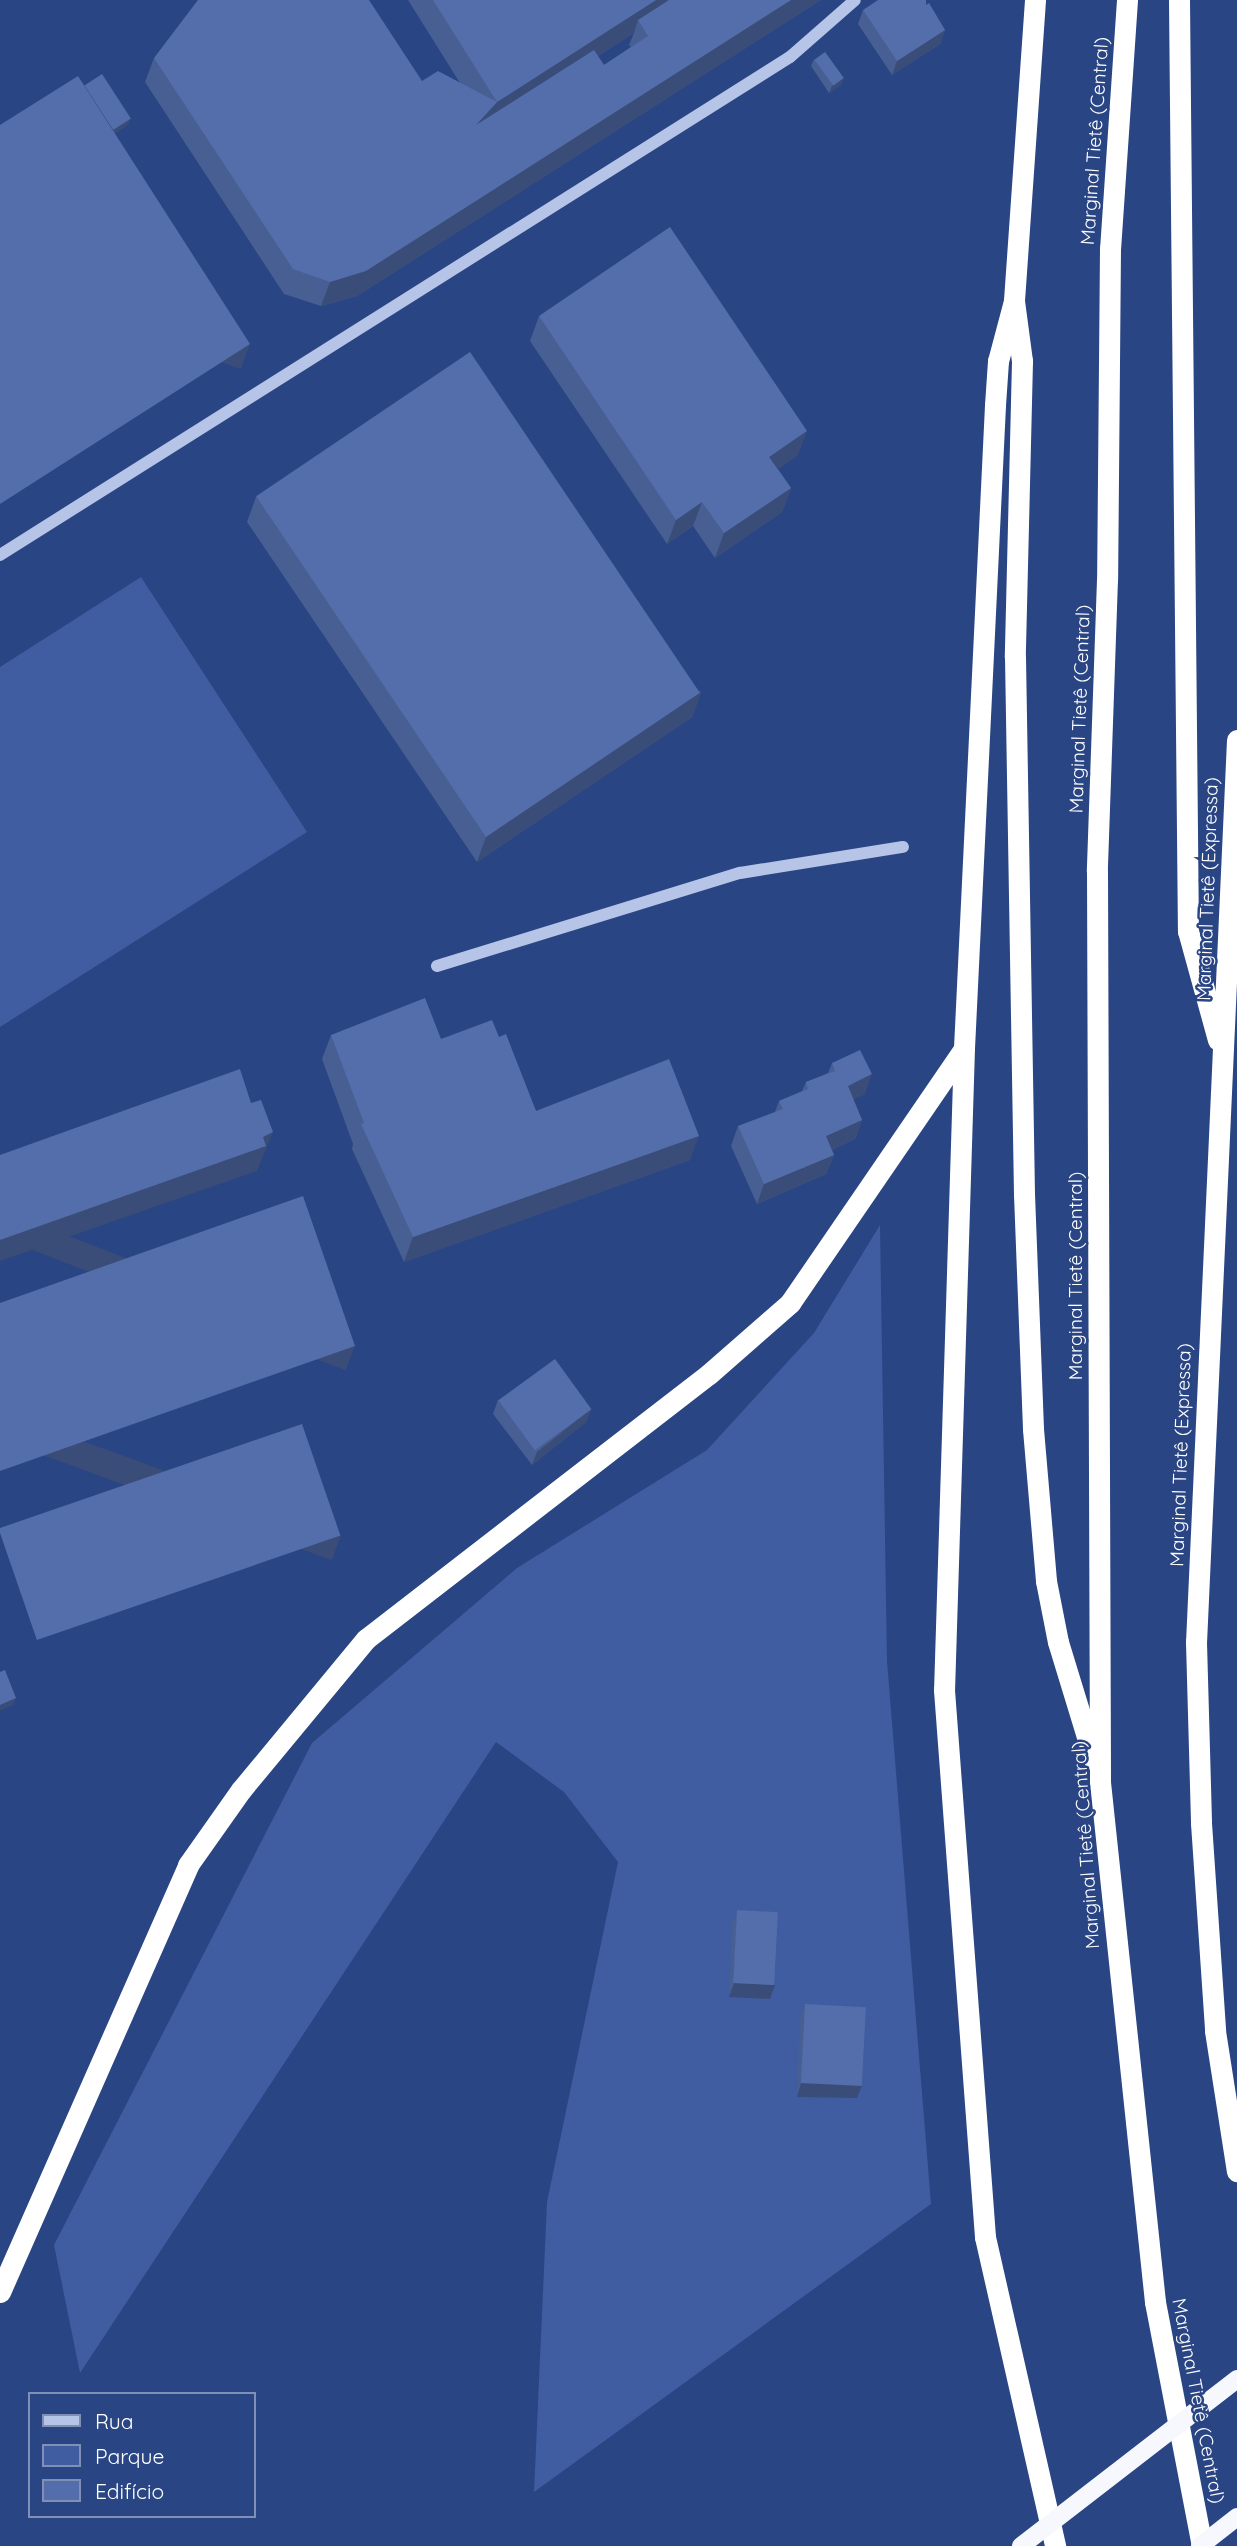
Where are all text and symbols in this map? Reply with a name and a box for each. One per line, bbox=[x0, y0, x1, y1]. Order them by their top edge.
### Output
street label: Marginal Tietê (Central) bbox=[1076, 36, 1114, 246]
street label: Marginal Tietê (Central) bbox=[1065, 604, 1095, 814]
street label: Marginal Tietê (Expressa) bbox=[1193, 777, 1223, 1001]
street label: Marginal Tietê (Central) bbox=[1065, 1172, 1087, 1380]
street label: Marginal Tietê (Expressa) bbox=[1166, 1343, 1196, 1567]
street label: Marginal Tietê (Central) bbox=[1067, 1740, 1105, 1950]
street label: Marginal Tietê (Central) bbox=[1167, 2296, 1229, 2506]
legend bbox=[28, 2392, 256, 2518]
text: Rua bbox=[95, 2408, 134, 2434]
text: Parque bbox=[95, 2443, 164, 2469]
text: Edifício bbox=[95, 2478, 164, 2504]

